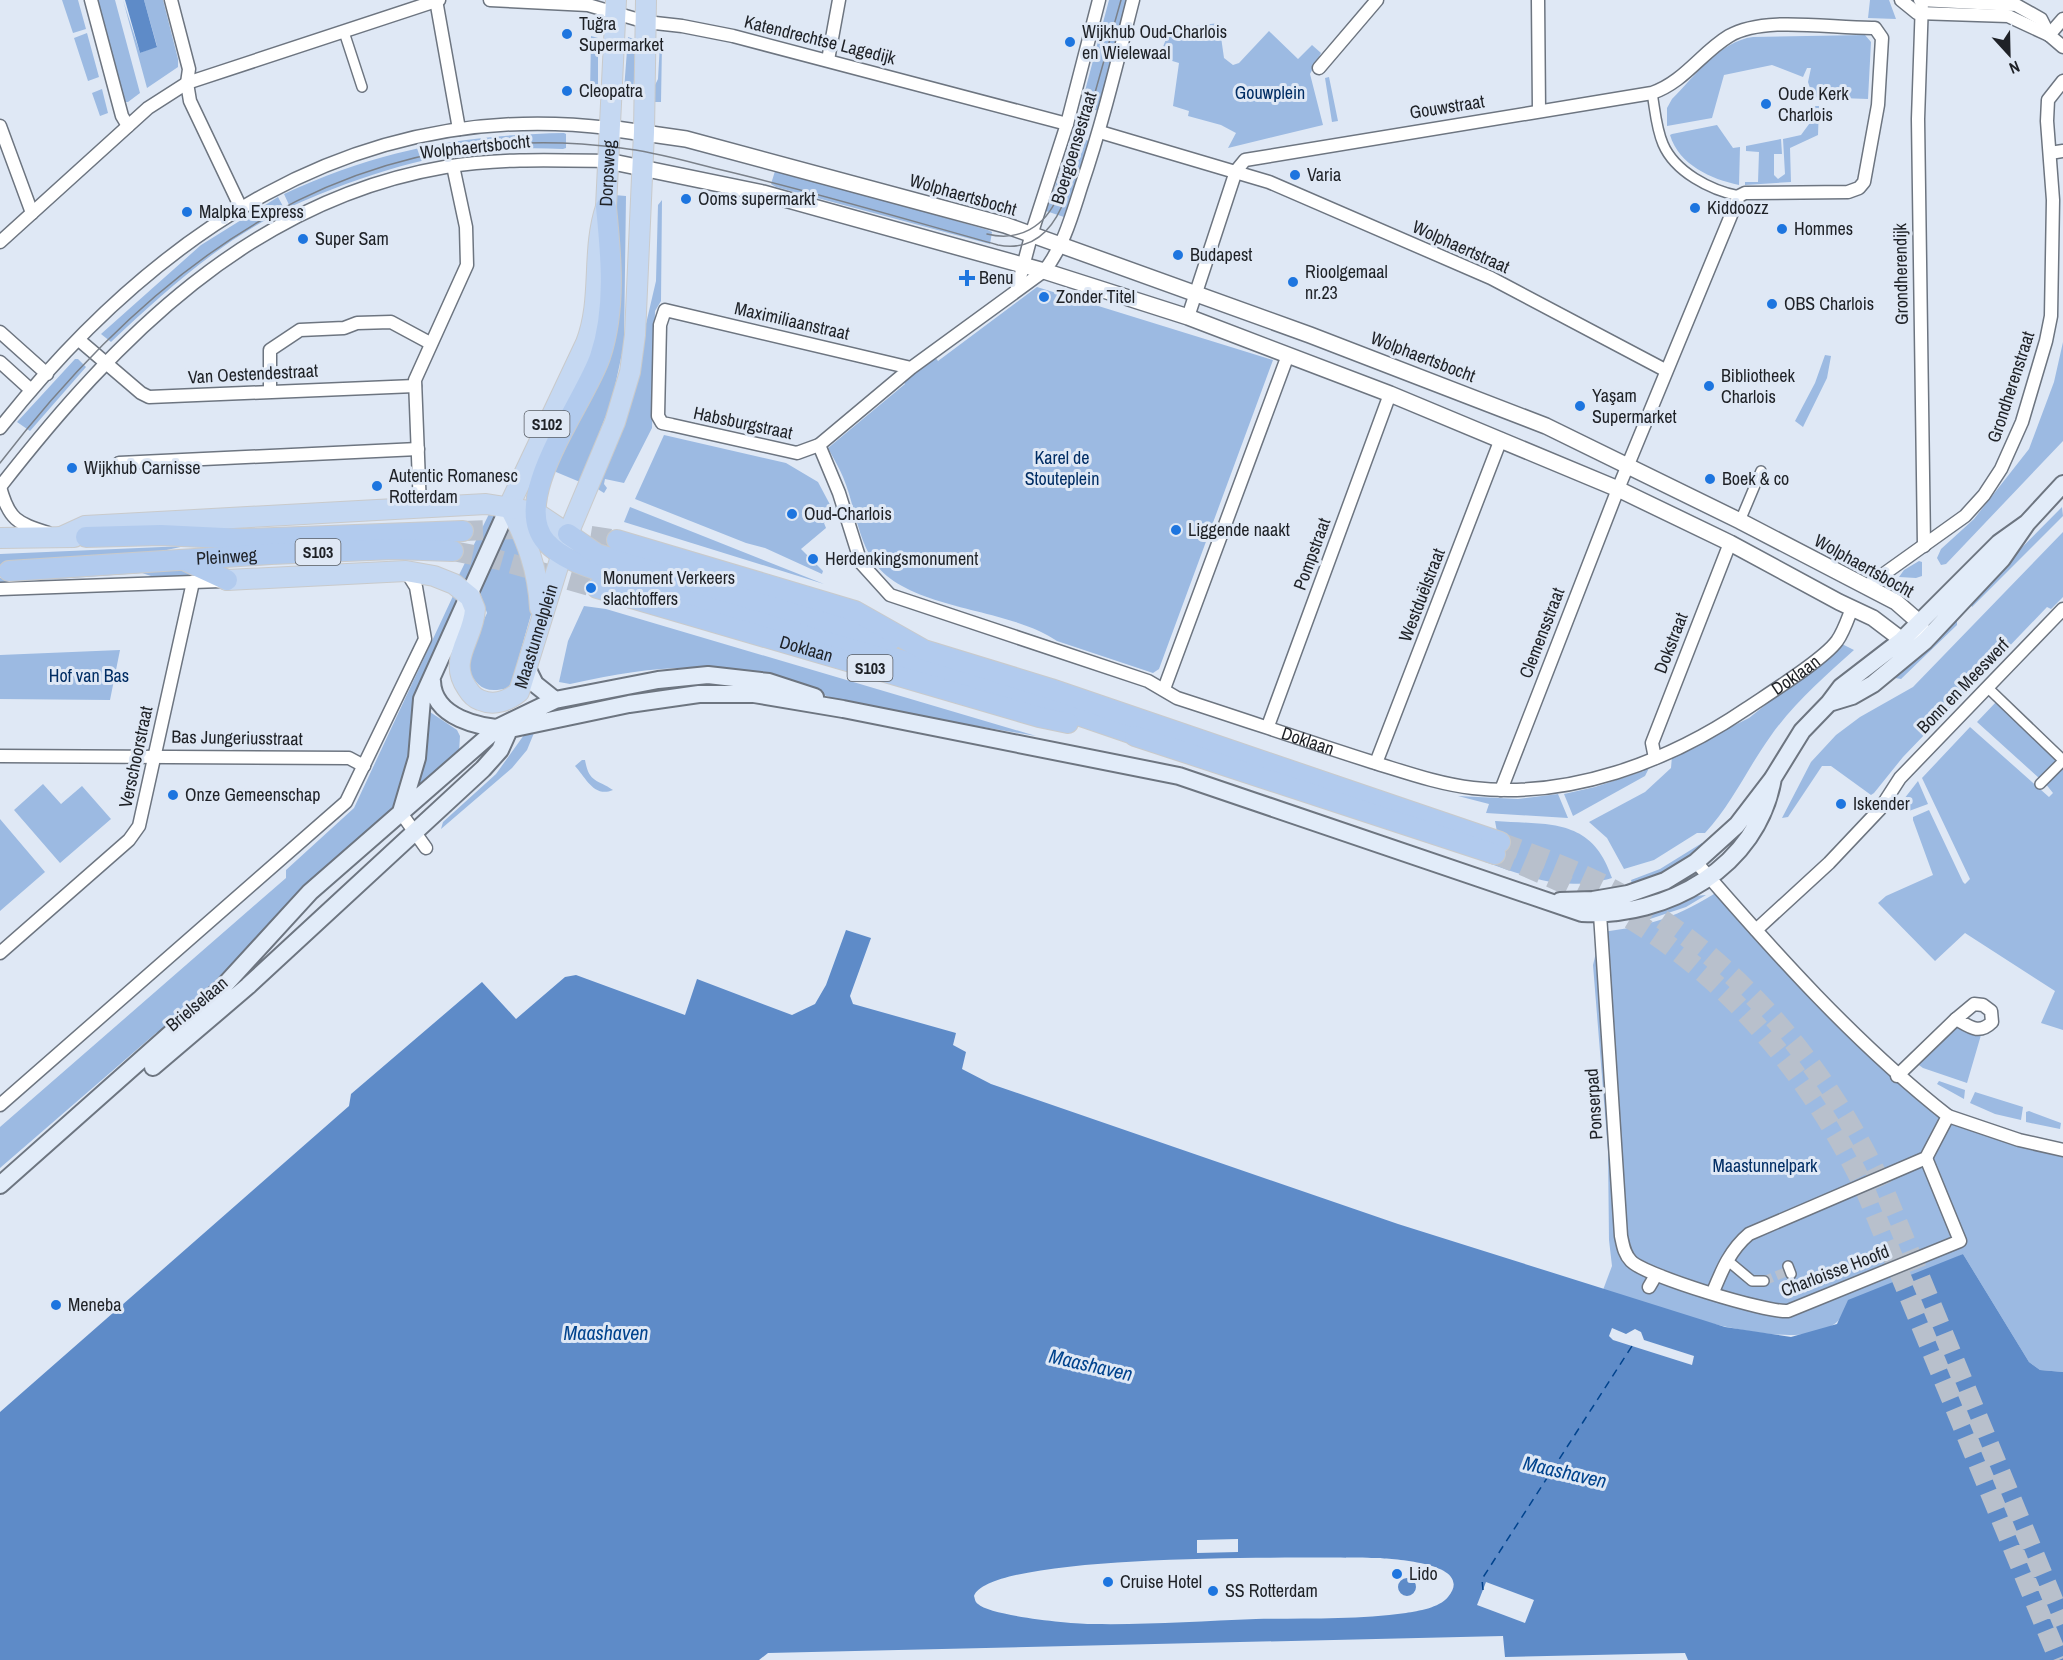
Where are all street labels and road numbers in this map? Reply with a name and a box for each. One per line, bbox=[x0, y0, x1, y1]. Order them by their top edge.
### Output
street label: Katendrechtse Lagedijk bbox=[742, 9, 899, 71]
street label: Boergoensestraat bbox=[1045, 88, 1103, 207]
street label: Gouwstraat bbox=[1408, 88, 1486, 125]
street label: Wolphaertsbocht bbox=[419, 128, 531, 165]
street label: Dorpsweg bbox=[593, 139, 621, 207]
street label: Wolphaertsbocht bbox=[907, 167, 1020, 222]
street label: Wolphaertstraat bbox=[1409, 214, 1514, 279]
street label: Grondherendijk bbox=[1887, 222, 1914, 325]
street label: Maximiliaanstraat bbox=[732, 295, 852, 346]
street label: Wolphaertsbocht bbox=[1367, 325, 1479, 388]
street label: Grondherenstraat bbox=[1981, 328, 2040, 446]
street label: Van Oestendestraat bbox=[187, 358, 319, 389]
street label: Habsburgstraat bbox=[691, 400, 795, 445]
road number: S102 bbox=[524, 411, 570, 437]
street label: Pompstraat bbox=[1287, 514, 1336, 594]
street label: Wolphaertsbocht bbox=[1810, 528, 1919, 603]
road number: S103 bbox=[296, 539, 340, 565]
street label: Pleinweg bbox=[195, 542, 258, 571]
street label: Westduëlstraat bbox=[1392, 545, 1451, 645]
street label: Maastunnelplein bbox=[508, 581, 564, 692]
street label: Clemensstraat bbox=[1513, 584, 1570, 682]
street label: Dokstraat bbox=[1648, 609, 1694, 677]
street label: Doklaan bbox=[777, 629, 836, 668]
street label: Bonn en Meeswerf bbox=[1911, 632, 2015, 739]
street label: Doklaan bbox=[1766, 649, 1825, 701]
road number: S103 bbox=[848, 655, 892, 681]
street label: Verschoorstraat bbox=[113, 704, 158, 810]
street label: Doklaan bbox=[1278, 720, 1338, 761]
street label: Bas Jungeriusstraat bbox=[171, 724, 303, 751]
street label: Brielselaan bbox=[160, 970, 233, 1037]
street label: Ponserpad bbox=[1579, 1068, 1608, 1141]
street label: Charloisse Hoofd bbox=[1777, 1238, 1893, 1303]

